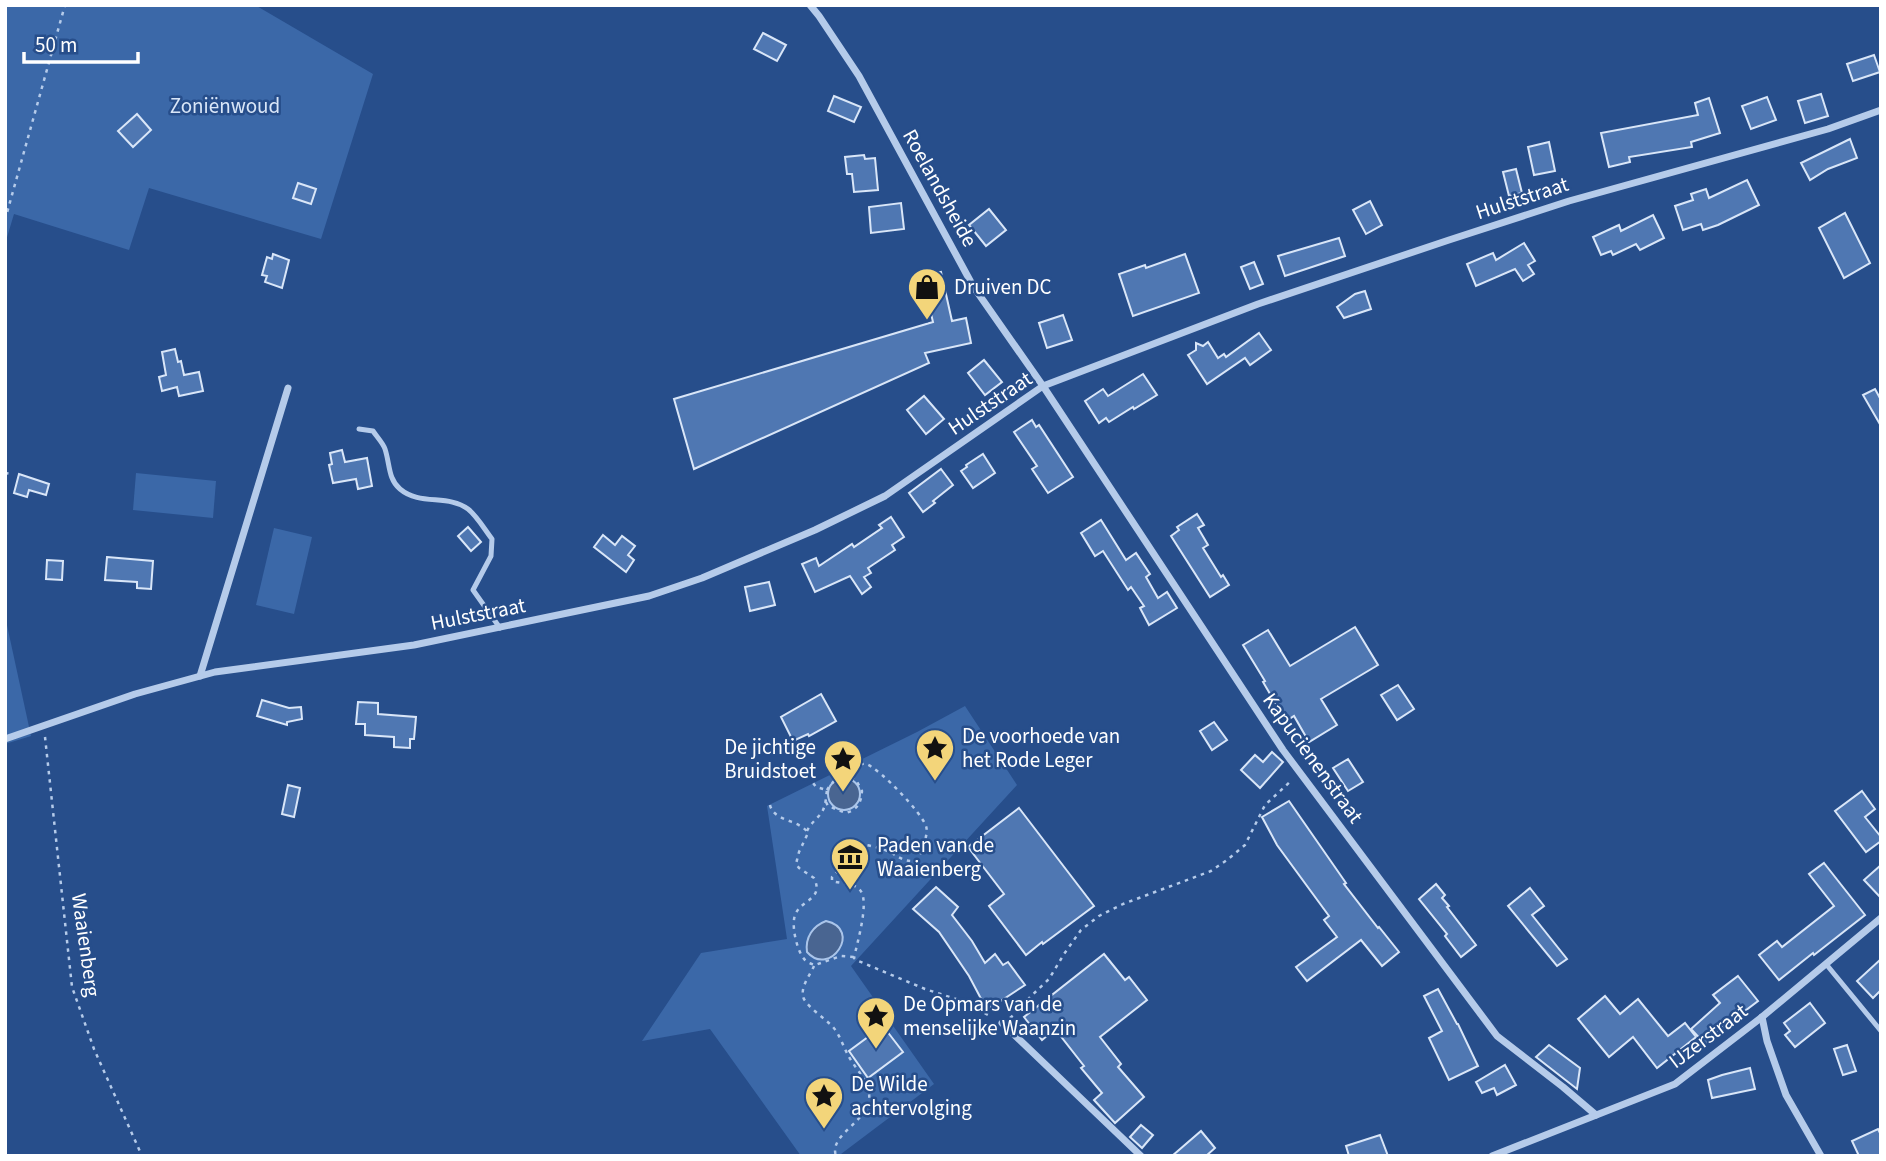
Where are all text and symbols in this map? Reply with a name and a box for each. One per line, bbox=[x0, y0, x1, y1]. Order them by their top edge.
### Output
scale bar bbox=[24, 21, 138, 65]
text: 50 m bbox=[35, 30, 77, 60]
park label: Zoniënwoud bbox=[170, 91, 280, 121]
street label: Roelandsheide bbox=[895, 124, 985, 252]
street label: Hulststraat bbox=[1472, 169, 1572, 227]
shop icon: Druiven DC bbox=[906, 266, 948, 321]
place label: Druiven DC bbox=[954, 272, 1052, 302]
street label: Hulststraat bbox=[942, 364, 1038, 442]
street label: Hulststraat bbox=[428, 590, 528, 638]
street label: Kapucienenstraat bbox=[1255, 687, 1371, 829]
place label: De voorhoede van het Rode Leger bbox=[962, 721, 1120, 775]
place icon: De voorhoede van het Rode Leger bbox=[914, 727, 956, 782]
place label: De jichtige Bruidstoet bbox=[724, 732, 816, 786]
place icon: De jichtige Bruidstoet bbox=[822, 738, 864, 793]
place label: Paden van de Waaienberg bbox=[877, 830, 994, 884]
museum icon: Paden van de Waaienberg bbox=[829, 836, 871, 891]
street label: Waaienberg bbox=[64, 891, 108, 999]
place label: De Opmars van de menselijke Waanzin bbox=[903, 989, 1076, 1043]
place icon: De Opmars van de menselijke Waanzin bbox=[855, 995, 897, 1050]
street label: IJzerstraat bbox=[1662, 996, 1754, 1076]
place label: De Wilde achtervolging bbox=[851, 1069, 972, 1123]
place icon: De Wilde achtervolging bbox=[803, 1075, 845, 1130]

